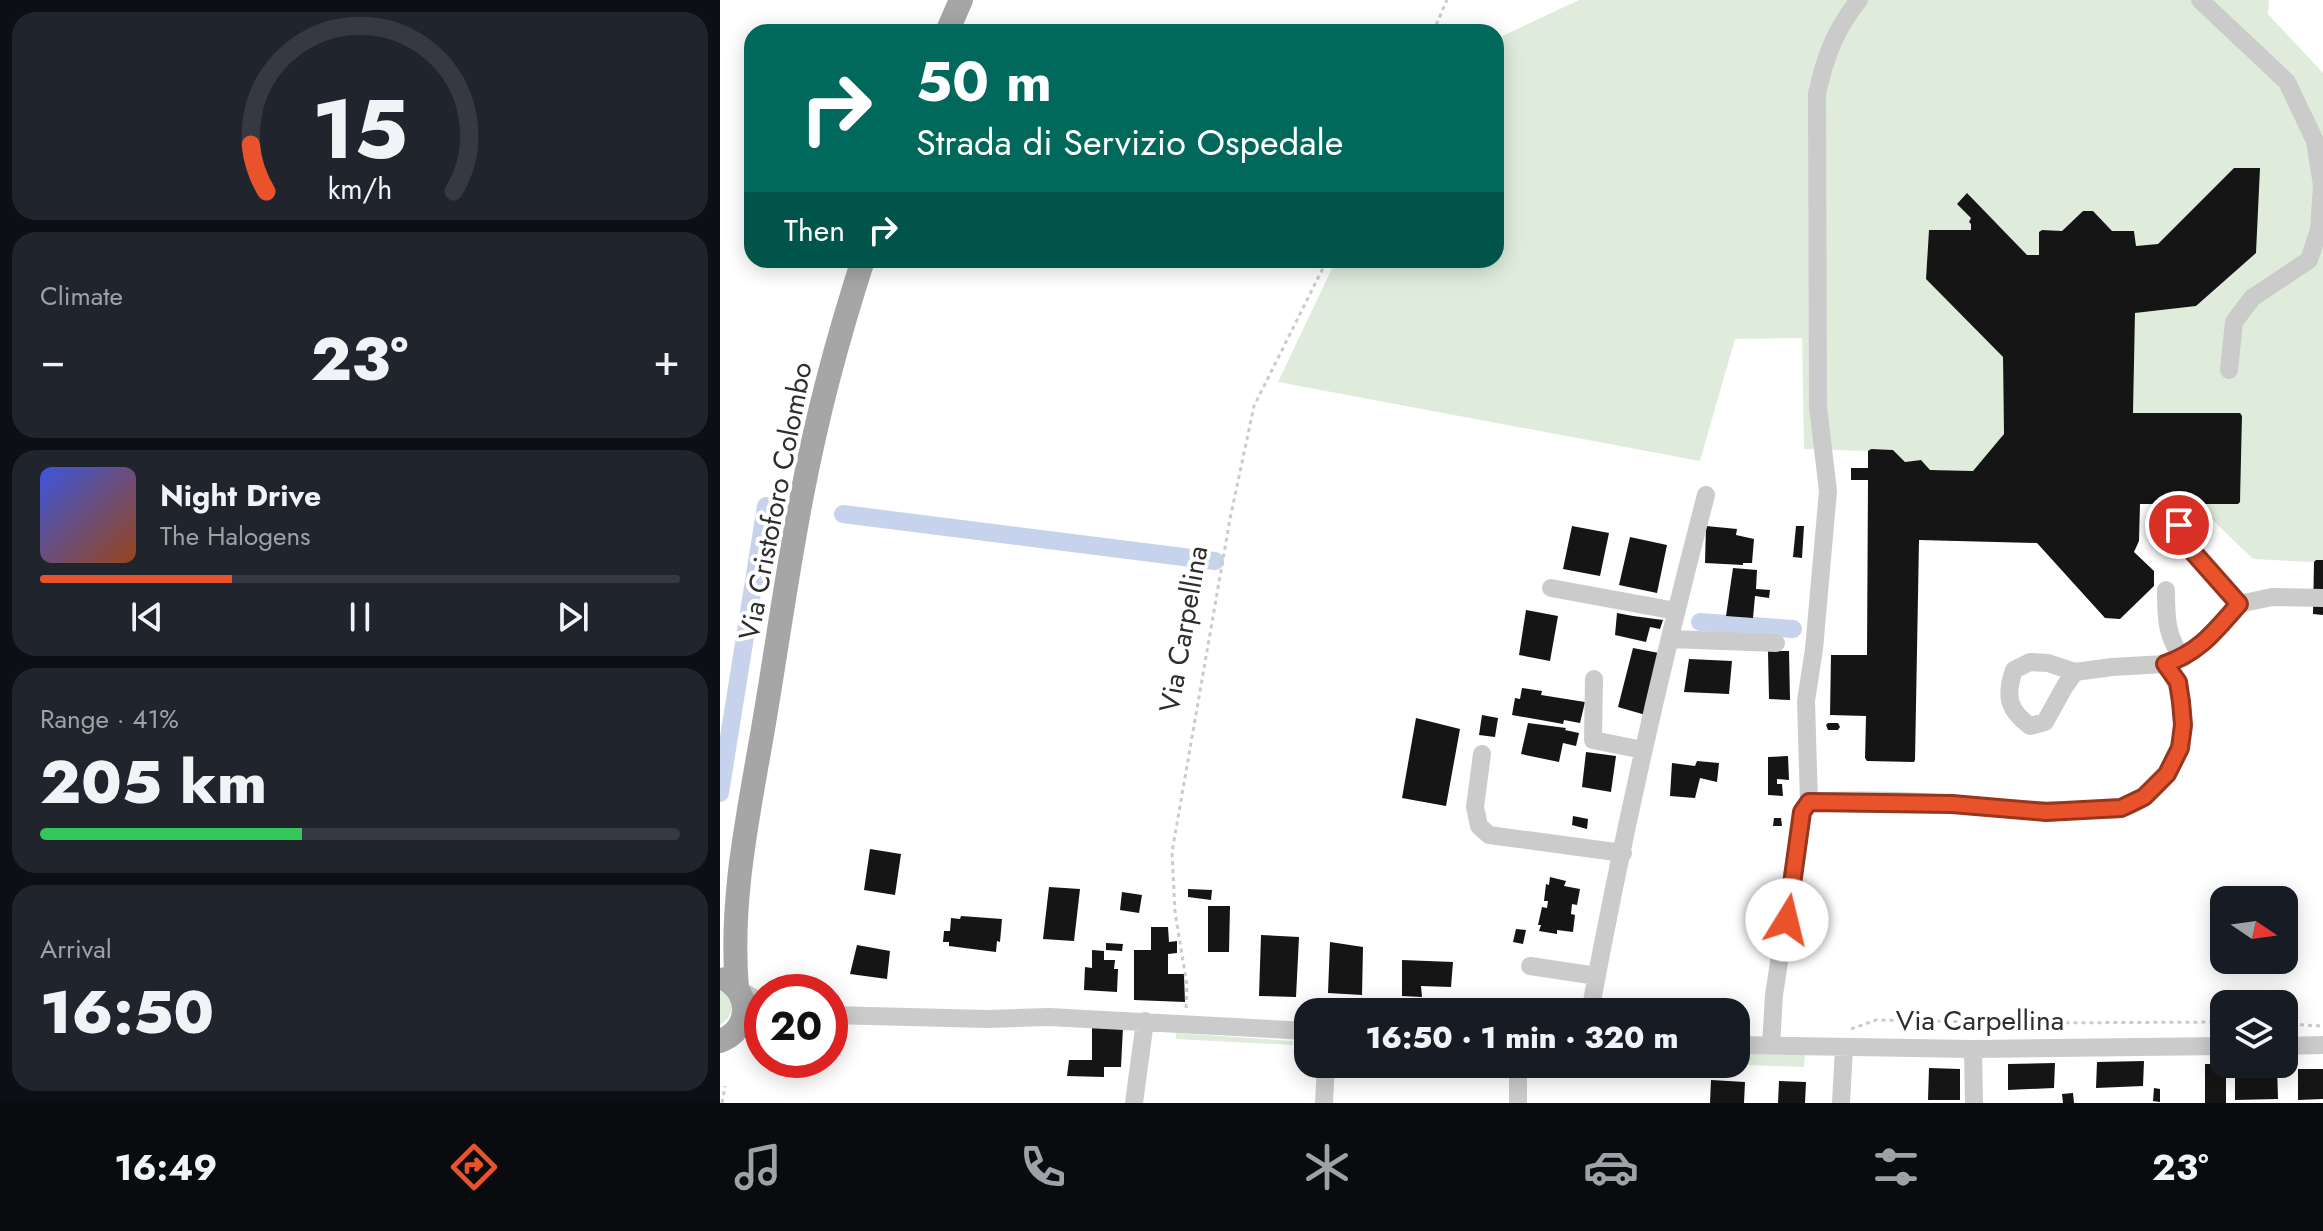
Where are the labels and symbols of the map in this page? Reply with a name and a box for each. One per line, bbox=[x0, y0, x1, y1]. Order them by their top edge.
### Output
street label: Via Cristoforo Colombo bbox=[728, 359, 823, 644]
pin bbox=[2145, 491, 2213, 559]
street label: Via Carpellina bbox=[1149, 543, 1218, 716]
position arrow bbox=[1745, 878, 1829, 962]
north arrow bbox=[2210, 886, 2298, 974]
speed limit sign: 20 bbox=[744, 974, 848, 1078]
street label: Via Carpellina bbox=[1896, 1000, 2064, 1041]

